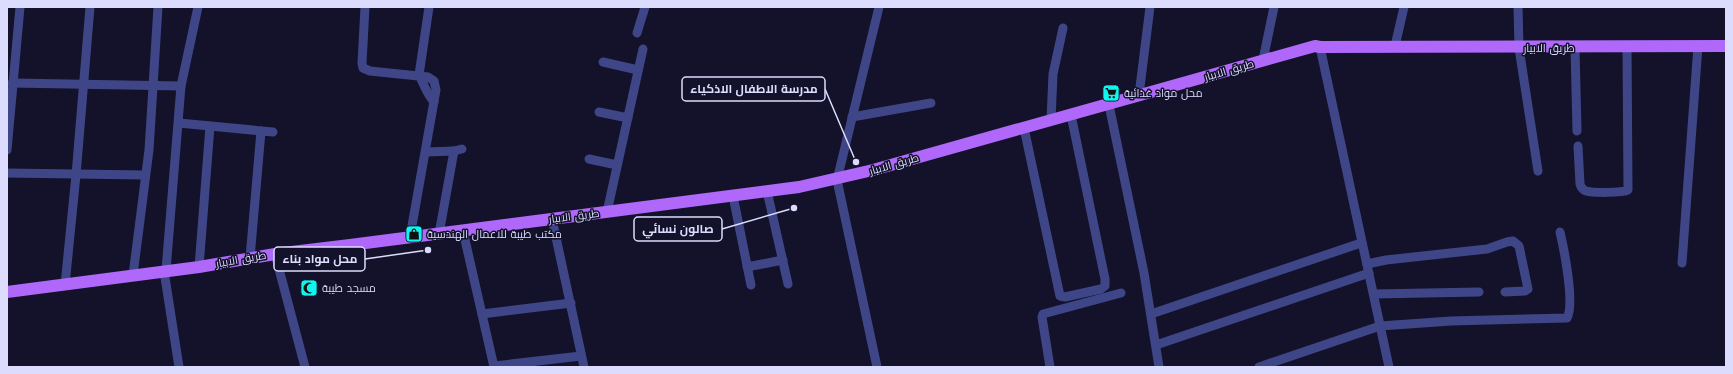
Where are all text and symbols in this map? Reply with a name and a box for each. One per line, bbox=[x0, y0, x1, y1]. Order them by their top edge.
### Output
street label: طريق الابيار bbox=[1522, 42, 1575, 55]
street label: طريق الابيار bbox=[1202, 57, 1256, 84]
callout: مدرسة الاطفال الاذكياء bbox=[682, 77, 825, 101]
text: مدرسة الاطفال الاذكياء bbox=[690, 82, 818, 97]
supermarket icon: محل مواد غذائية bbox=[1101, 83, 1121, 103]
place label: محل مواد غذائية bbox=[1124, 87, 1202, 100]
street label: طريق الابيار bbox=[867, 151, 921, 178]
street label: طريق الابيار bbox=[547, 207, 600, 226]
callout: صالون نسائي bbox=[634, 217, 722, 241]
text: صالون نسائي bbox=[642, 222, 714, 239]
shop icon: مكتب طيبة للاعمال الهندسية bbox=[404, 224, 424, 244]
place label: مكتب طيبة للاعمال الهندسية bbox=[427, 228, 562, 241]
callout: محل مواد بناء bbox=[274, 247, 365, 271]
street label: طريق الابيار bbox=[214, 249, 267, 271]
text: محل مواد بناء bbox=[282, 252, 358, 267]
mosque icon: مسجد طيبة bbox=[299, 278, 319, 298]
place label: مسجد طيبة bbox=[322, 282, 376, 295]

